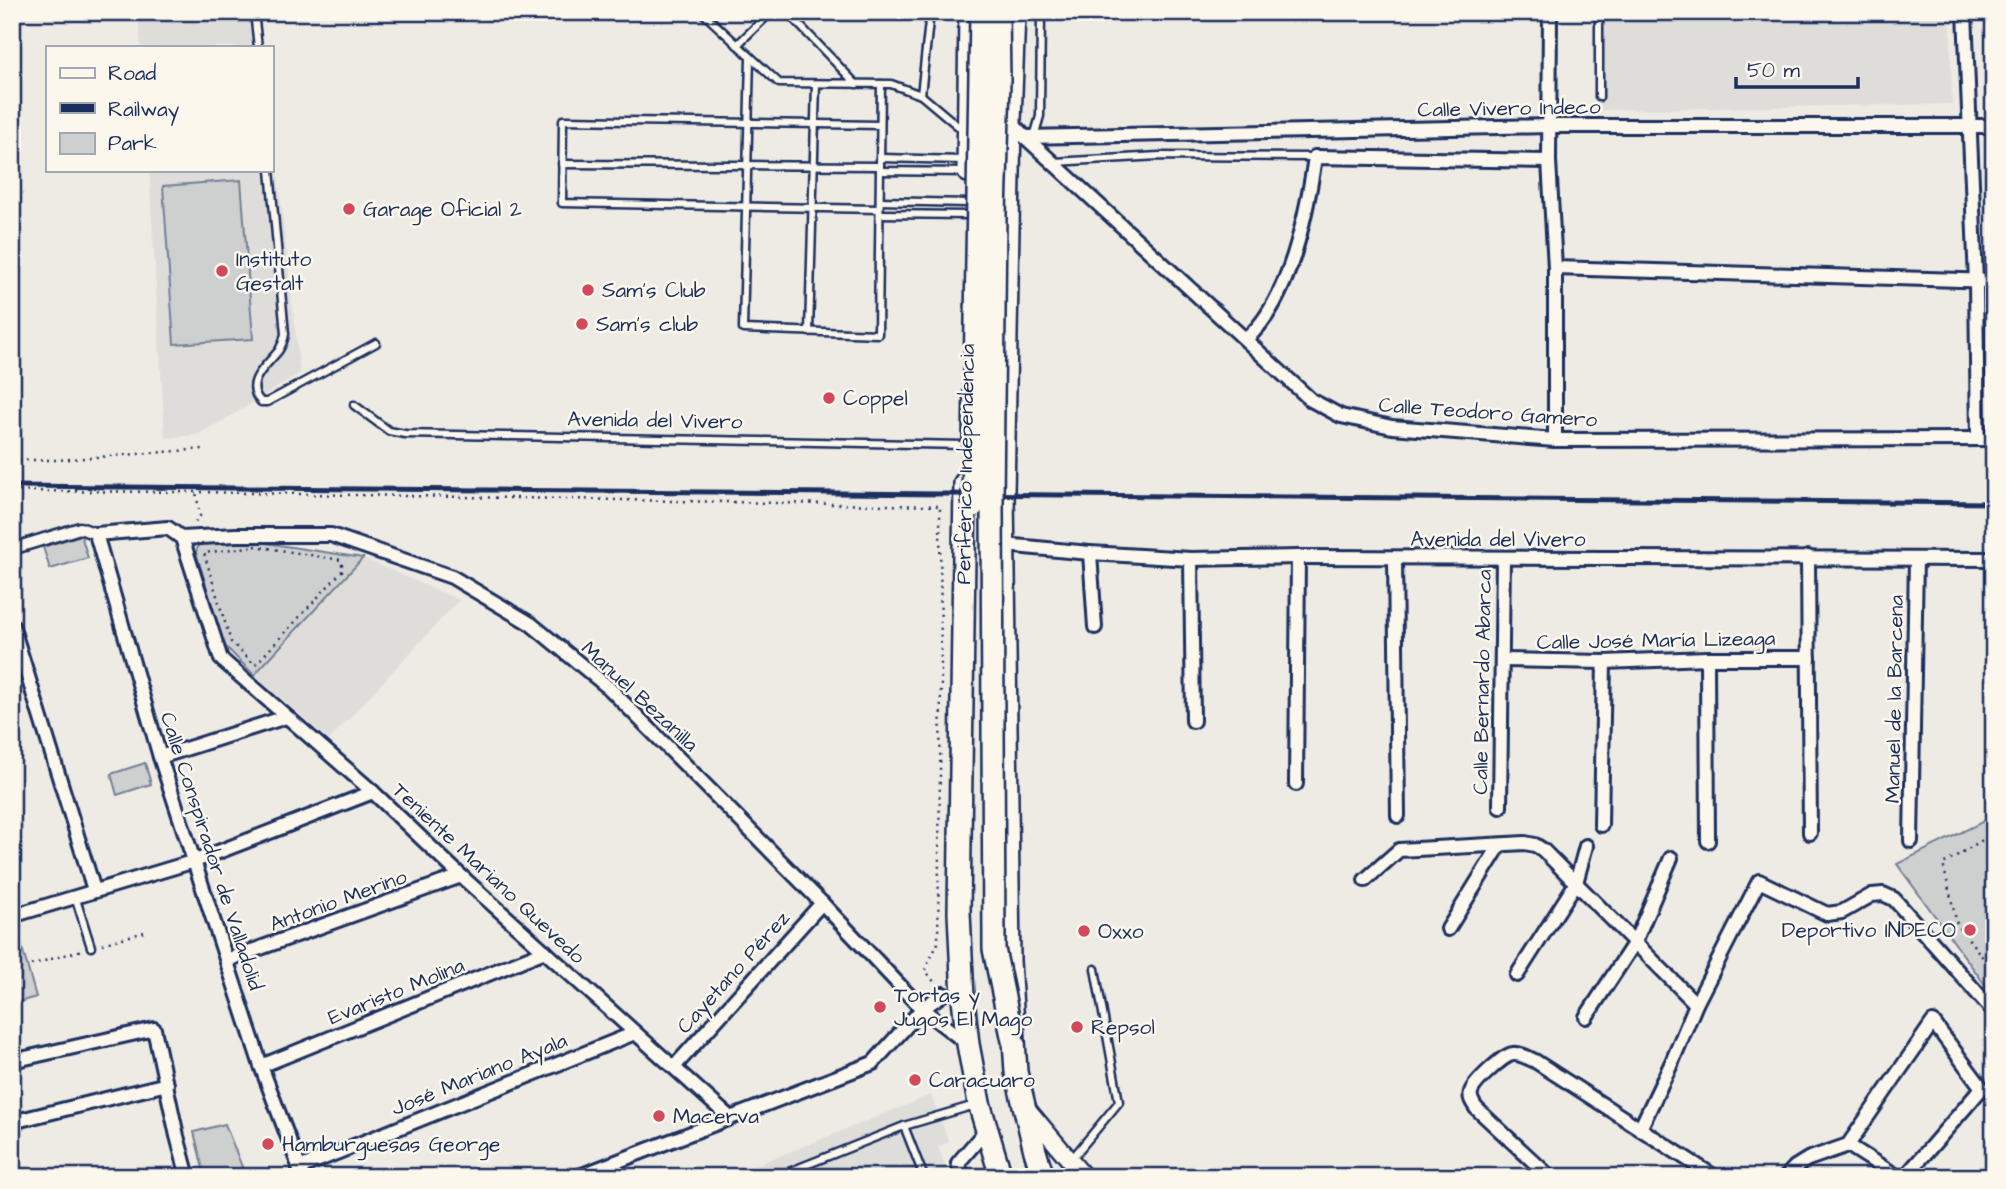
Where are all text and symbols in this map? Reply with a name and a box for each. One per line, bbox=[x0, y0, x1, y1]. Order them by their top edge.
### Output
legend bbox=[46, 46, 273, 172]
scale bar bbox=[1736, 46, 1859, 90]
text: 50 m bbox=[1747, 56, 1801, 85]
text: Road bbox=[108, 59, 156, 88]
street label: Calle Vivero Indeco bbox=[1417, 92, 1601, 125]
text: Railway bbox=[108, 95, 180, 126]
text: Park bbox=[108, 129, 157, 158]
place label: Garage Oficial 2 bbox=[363, 195, 522, 226]
marker: Garage Oficial 2 bbox=[341, 201, 357, 217]
place label: Instituto Gestalt bbox=[236, 245, 312, 298]
marker: Instituto Gestalt bbox=[214, 263, 230, 279]
place label: Sam's Club bbox=[602, 276, 706, 305]
marker: Sam's Club bbox=[580, 282, 596, 298]
place label: Sam's club bbox=[596, 310, 698, 339]
marker: Sam's club bbox=[574, 316, 590, 332]
street label: Periférico Independencia bbox=[949, 343, 983, 585]
place label: Coppel bbox=[843, 384, 908, 414]
marker: Coppel bbox=[821, 390, 837, 406]
street label: Calle Teodoro Gamero bbox=[1378, 390, 1598, 435]
street label: Avenida del Vivero bbox=[567, 404, 743, 437]
street label: Avenida del Vivero bbox=[1410, 525, 1586, 554]
street label: Calle Bernardo Abarca bbox=[1466, 569, 1499, 795]
street label: Manuel de la Barcena bbox=[1878, 594, 1911, 803]
street label: Calle José María Lizeaga bbox=[1536, 624, 1776, 659]
street label: Manuel Bezanilla bbox=[575, 634, 705, 759]
street label: Calle Conspirador de Valladolid bbox=[152, 708, 270, 994]
street label: Teniente Mariano Quevedo bbox=[386, 776, 592, 971]
street label: Antonio Merino bbox=[266, 862, 411, 939]
street label: Cayetano Pérez bbox=[670, 904, 798, 1042]
place label: Deportivo INDECO bbox=[1782, 916, 1956, 946]
place label: Oxxo bbox=[1098, 917, 1144, 946]
marker: Deportivo INDECO bbox=[1962, 922, 1978, 938]
marker: Oxxo bbox=[1076, 923, 1092, 939]
street label: Evaristo Molina bbox=[324, 951, 469, 1032]
place label: Tortas y Jugos El Mago bbox=[894, 981, 1032, 1036]
marker: Tortas y Jugos El Mago bbox=[872, 999, 888, 1015]
place label: Repsol bbox=[1091, 1013, 1155, 1043]
marker: Repsol bbox=[1069, 1019, 1085, 1035]
street label: José Mariano Ayala bbox=[387, 1026, 572, 1125]
place label: Caracuaro bbox=[929, 1066, 1035, 1095]
marker: Caracuaro bbox=[907, 1072, 923, 1088]
place label: Macerva bbox=[673, 1102, 759, 1131]
marker: Macerva bbox=[651, 1108, 667, 1124]
place label: Hamburguesas George bbox=[282, 1130, 500, 1161]
marker: Hamburguesas George bbox=[260, 1136, 276, 1152]

